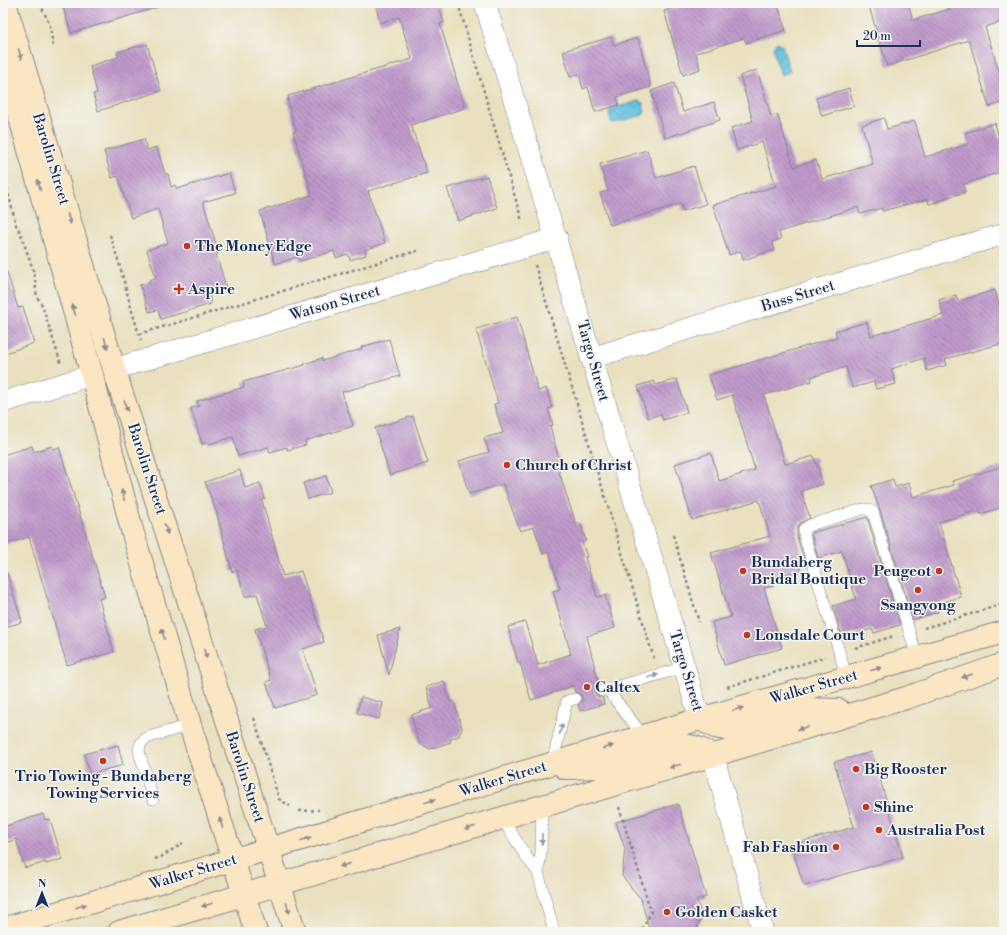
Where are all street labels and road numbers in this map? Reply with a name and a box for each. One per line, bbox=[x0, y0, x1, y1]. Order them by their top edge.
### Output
street label: Barolin Street bbox=[28, 110, 74, 208]
street label: Buss Street bbox=[758, 276, 838, 316]
street label: Watson Street bbox=[287, 281, 383, 325]
street label: Targo Street bbox=[572, 318, 614, 404]
street label: Barolin Street bbox=[123, 420, 171, 518]
street label: Targo Street bbox=[665, 628, 708, 714]
street label: Walker Street bbox=[767, 665, 861, 709]
street label: Barolin Street bbox=[221, 728, 269, 826]
street label: Walker Street bbox=[456, 757, 550, 802]
street label: Walker Street bbox=[146, 850, 240, 895]

